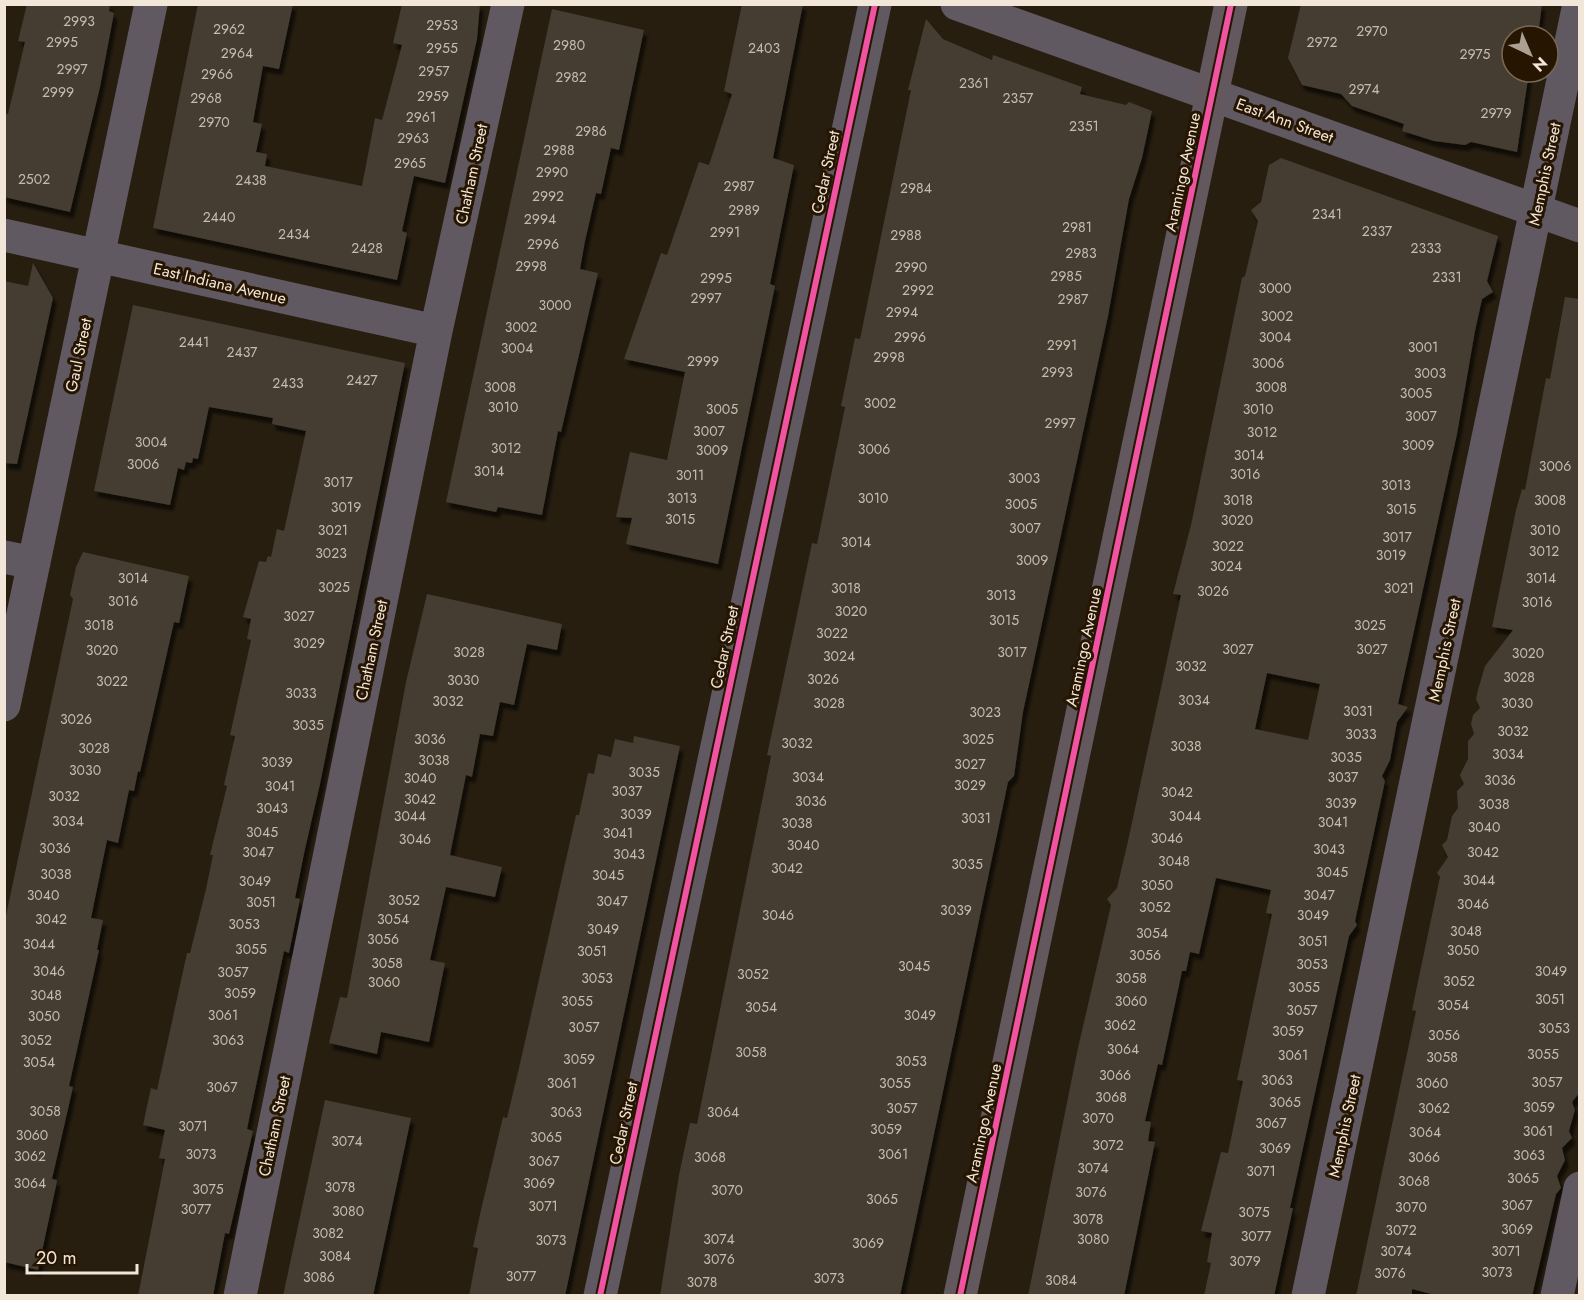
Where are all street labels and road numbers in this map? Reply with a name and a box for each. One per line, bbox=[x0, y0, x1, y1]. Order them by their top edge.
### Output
street label: East Ann Street bbox=[1233, 92, 1337, 149]
street label: Aramingo Avenue bbox=[1159, 110, 1206, 234]
street label: Memphis Street bbox=[1522, 120, 1567, 228]
street label: Chatham Street bbox=[450, 121, 493, 227]
street label: Cedar Street bbox=[805, 128, 846, 216]
street label: East Indiana Avenue bbox=[151, 257, 289, 310]
street label: Gaul Street bbox=[59, 316, 98, 394]
street label: Aramingo Avenue bbox=[1060, 585, 1107, 709]
street label: Memphis Street bbox=[1422, 596, 1467, 704]
street label: Chatham Street bbox=[350, 597, 393, 703]
street label: Cedar Street bbox=[704, 603, 745, 691]
street label: Aramingo Avenue bbox=[960, 1061, 1007, 1185]
street label: Memphis Street bbox=[1322, 1072, 1367, 1180]
street label: Chatham Street bbox=[253, 1073, 296, 1179]
street label: Cedar Street bbox=[603, 1079, 644, 1167]

